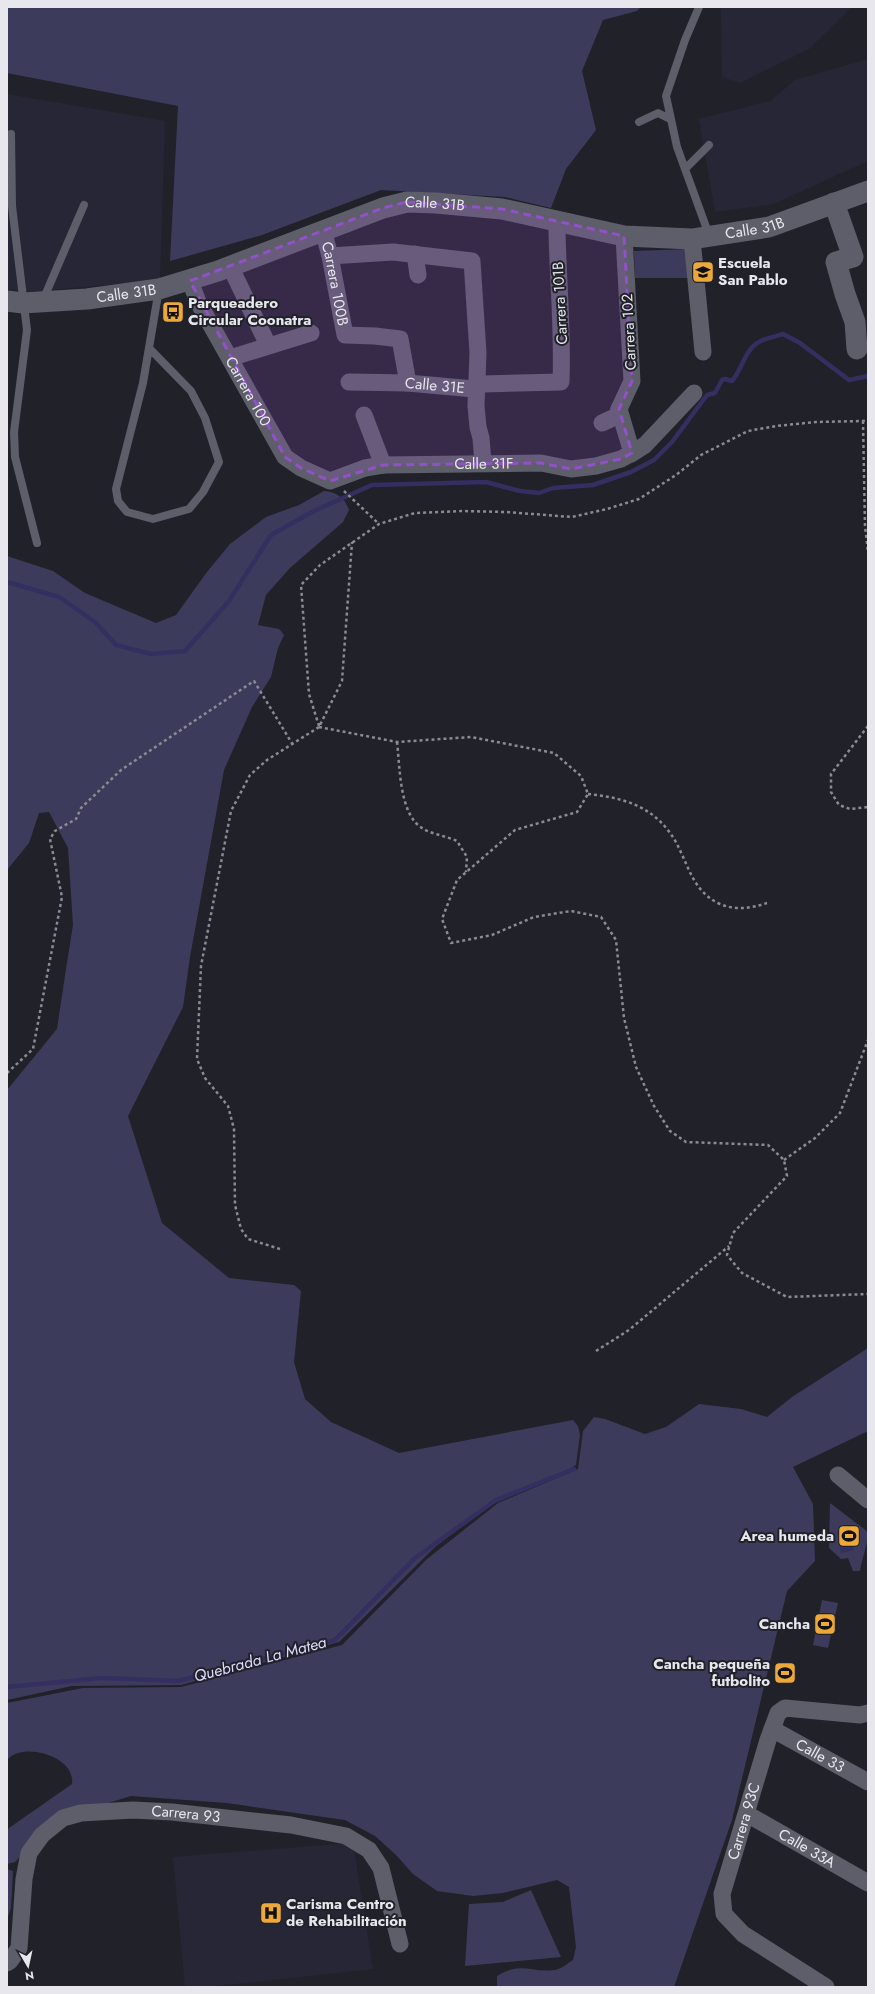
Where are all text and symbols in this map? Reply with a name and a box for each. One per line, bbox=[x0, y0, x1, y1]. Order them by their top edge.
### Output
street label: Calle 31B bbox=[405, 191, 466, 217]
street label: Calle 31B bbox=[724, 211, 788, 245]
street label: Carrera 100B bbox=[316, 239, 354, 328]
place label: Escuela San Pablo bbox=[718, 252, 788, 291]
school or university icon: Escuela San Pablo bbox=[690, 259, 716, 285]
street label: Carrera 101B bbox=[547, 261, 573, 345]
street label: Calle 31B bbox=[95, 279, 158, 309]
place label: Parqueadero Circular Coonatra bbox=[188, 292, 311, 331]
street label: Carrera 102 bbox=[616, 293, 642, 371]
bus stop icon: Parqueadero Circular Coonatra bbox=[160, 299, 186, 325]
street label: Carrera 100 bbox=[220, 352, 277, 430]
street label: Calle 31E bbox=[404, 372, 466, 399]
street label: Calle 31F bbox=[454, 452, 514, 475]
sports icon: Area humeda bbox=[836, 1523, 862, 1549]
place label: Area humeda bbox=[739, 1525, 834, 1547]
sports icon: Cancha bbox=[812, 1611, 838, 1637]
place label: Cancha bbox=[759, 1613, 810, 1635]
water label: Quebrada La Matea bbox=[191, 1630, 329, 1688]
place label: Cancha pequeña futbolito bbox=[653, 1653, 770, 1692]
sports icon: Cancha pequeña futbolito bbox=[772, 1660, 798, 1686]
street label: Calle 33 bbox=[792, 1733, 849, 1778]
street label: Carrera 93C bbox=[722, 1780, 766, 1862]
street label: Carrera 93 bbox=[151, 1800, 221, 1828]
street label: Calle 33A bbox=[774, 1823, 840, 1873]
place label: Carisma Centro de Rehabilitación bbox=[286, 1893, 407, 1932]
hospital icon: Carisma Centro de Rehabilitación bbox=[258, 1900, 284, 1926]
north arrow bbox=[8, 1946, 48, 1986]
text: N bbox=[24, 1967, 35, 1984]

